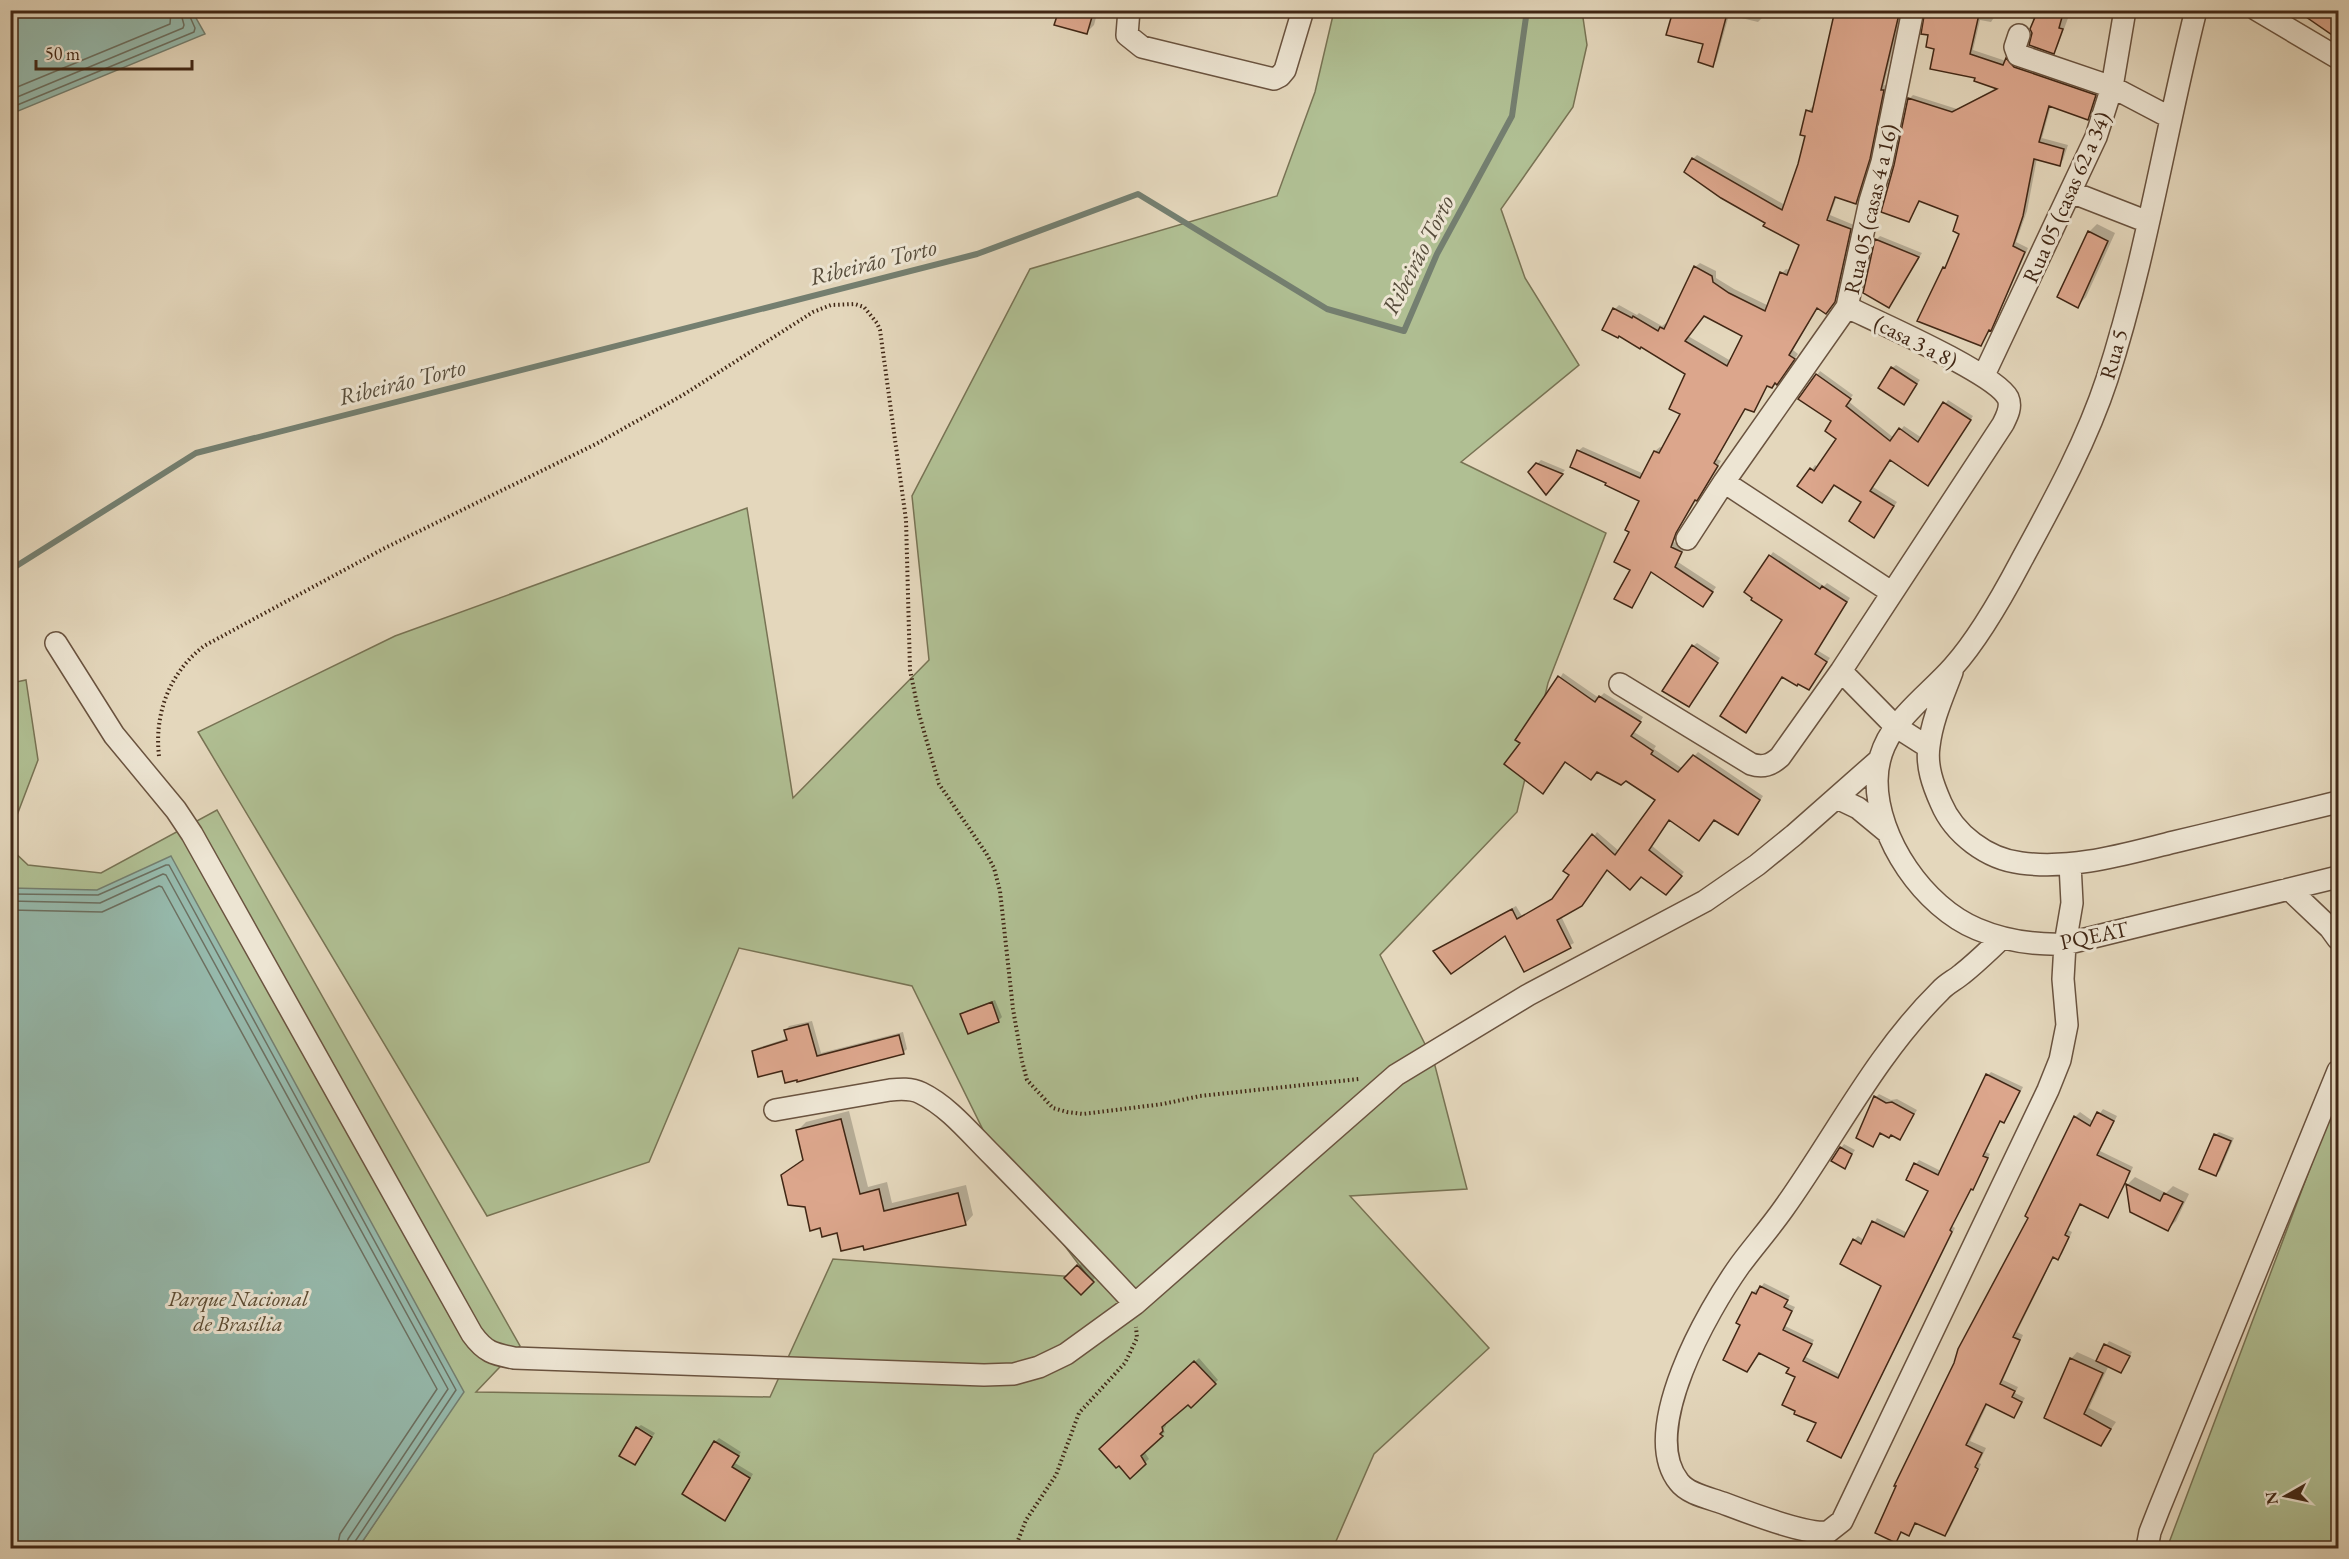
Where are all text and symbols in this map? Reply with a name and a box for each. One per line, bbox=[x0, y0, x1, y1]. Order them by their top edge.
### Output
scale bar bbox=[36, 33, 192, 71]
text: 50 m bbox=[45, 42, 80, 65]
street label: Rua 05 (casas 62 a 34) bbox=[2016, 107, 2117, 287]
street label: Rua 05 (casas 4 a 16) bbox=[1837, 121, 1904, 297]
water label: Ribeirão Torto bbox=[1374, 190, 1461, 320]
water label: Ribeirão Torto bbox=[806, 231, 940, 292]
street label: (casa 3 a 8) bbox=[1869, 308, 1963, 375]
street label: Rua 5 bbox=[2093, 326, 2134, 383]
water label: Ribeirão Torto bbox=[335, 351, 469, 412]
street label: PQEAT bbox=[2057, 914, 2131, 957]
park label: Parque Nacional de Brasília bbox=[168, 1284, 309, 1338]
north arrow bbox=[2256, 1466, 2316, 1526]
text: N bbox=[2260, 1490, 2283, 1506]

